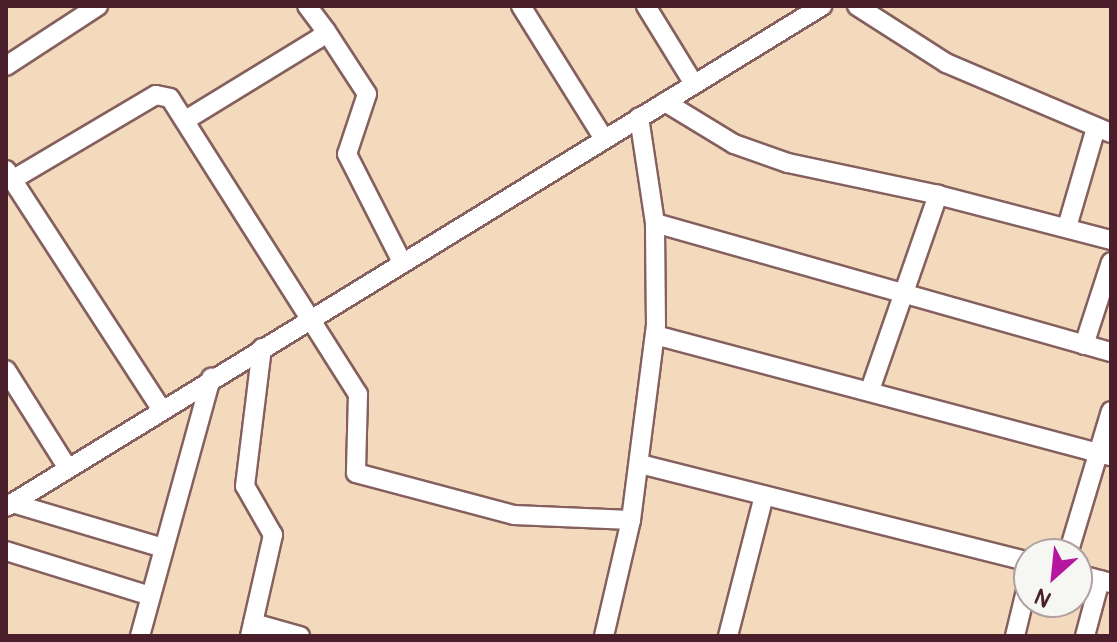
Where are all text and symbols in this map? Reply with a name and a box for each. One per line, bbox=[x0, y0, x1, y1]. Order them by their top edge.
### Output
north arrow bbox=[1013, 538, 1093, 618]
text: N bbox=[1030, 582, 1056, 613]

